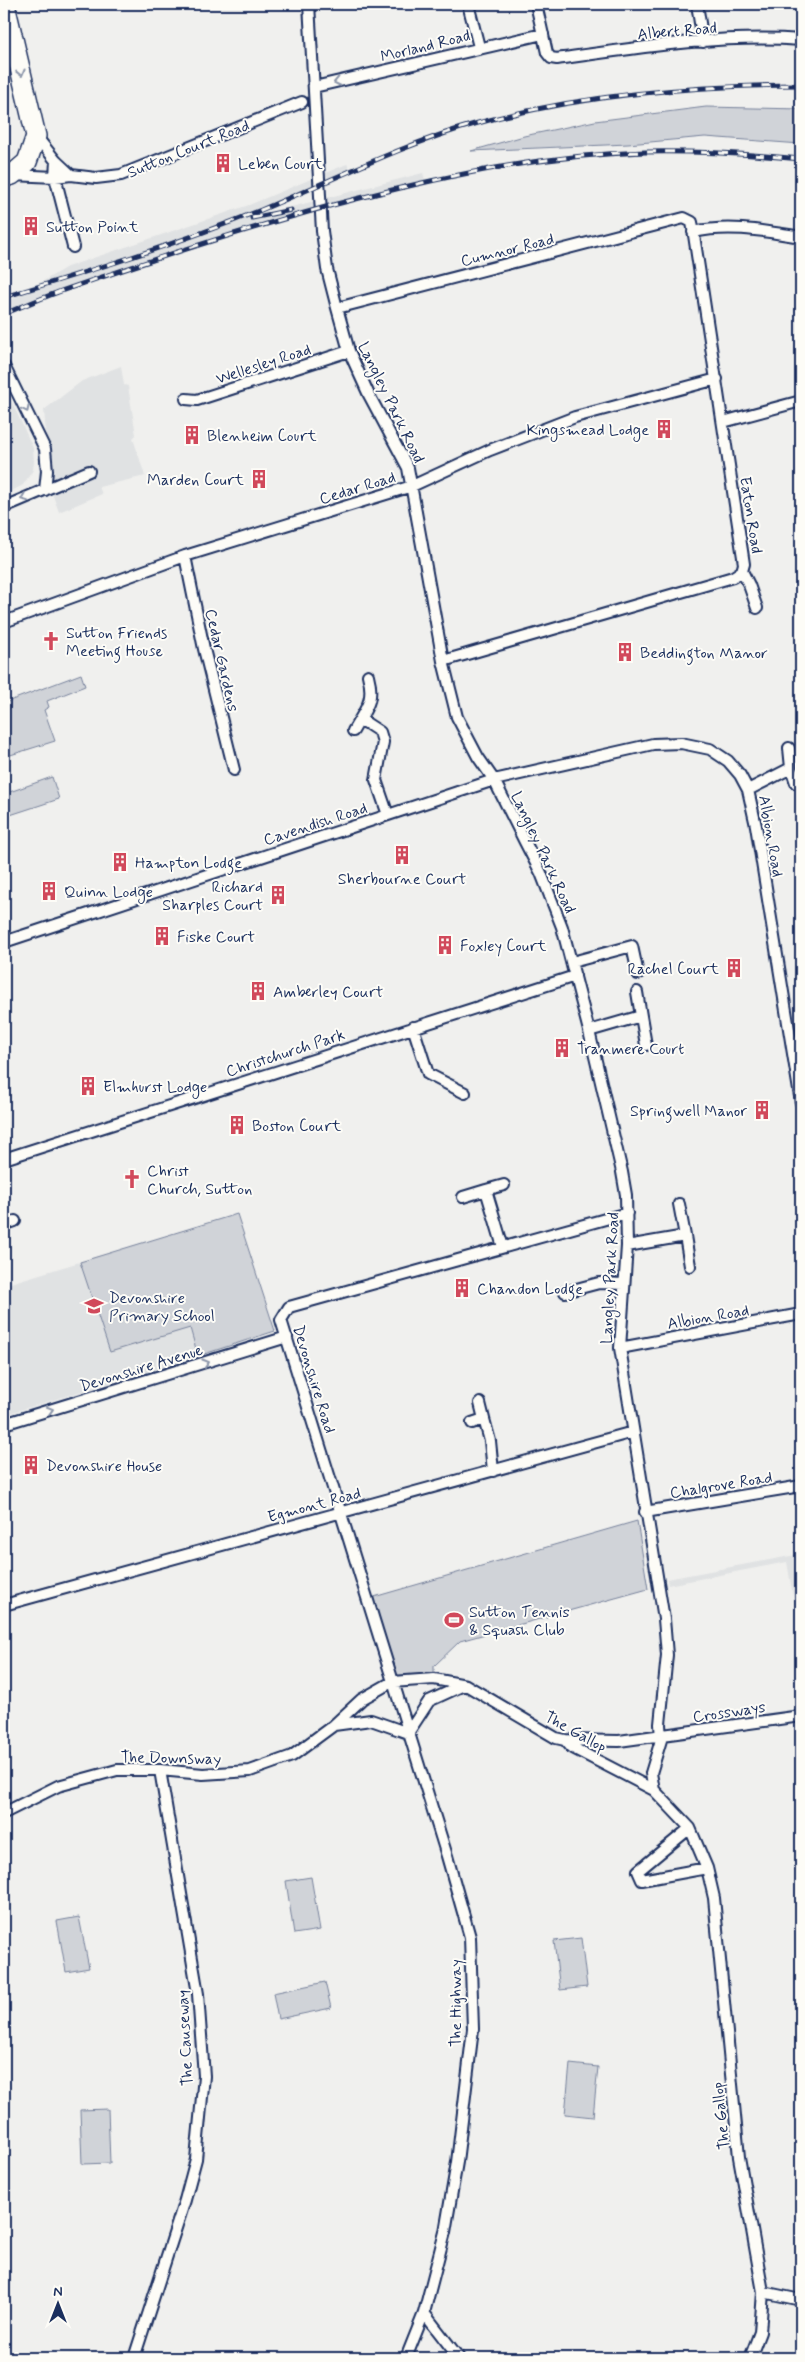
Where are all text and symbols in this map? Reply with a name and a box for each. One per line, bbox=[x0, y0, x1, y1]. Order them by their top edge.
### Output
street label: Albert Road bbox=[636, 18, 718, 45]
street label: Morland Road bbox=[378, 25, 472, 68]
one-way arrow bbox=[15, 69, 26, 78]
one-way arrow bbox=[332, 76, 341, 87]
street label: Sutton Court Road bbox=[124, 115, 253, 183]
building icon: Leben Court bbox=[212, 152, 234, 174]
place label: Leben Court bbox=[238, 154, 324, 175]
building icon: Sutton Point bbox=[20, 215, 42, 237]
place label: Sutton Point bbox=[46, 217, 139, 238]
street label: Cumnor Road bbox=[459, 229, 556, 272]
street label: Wellesley Road bbox=[213, 339, 314, 390]
street label: Langley Park Road bbox=[351, 339, 429, 467]
one-way arrow bbox=[20, 404, 30, 413]
building icon: Kingsmead Lodge bbox=[653, 418, 675, 440]
place label: Kingsmead Lodge bbox=[526, 420, 649, 442]
building icon: Blenheim Court bbox=[181, 424, 203, 446]
place label: Blenheim Court bbox=[207, 426, 317, 447]
street label: Cedar Road bbox=[317, 467, 398, 510]
building icon: Marden Court bbox=[248, 468, 270, 490]
place label: Marden Court bbox=[147, 470, 245, 491]
street label: Eaton Road bbox=[734, 475, 767, 555]
one-way arrow bbox=[20, 492, 29, 502]
street label: Cedar Gardens bbox=[200, 607, 244, 714]
place label: Sutton Friends Meeting House bbox=[66, 623, 167, 663]
church icon: Sutton Friends Meeting House bbox=[40, 630, 62, 652]
building icon: Beddington Manor bbox=[614, 641, 636, 663]
place label: Beddington Manor bbox=[640, 643, 768, 665]
street label: Langley Park Road bbox=[504, 788, 580, 917]
street label: Albion Road bbox=[753, 794, 788, 879]
street label: Cavendish Road bbox=[261, 798, 370, 851]
building icon: Sherbourne Court bbox=[391, 844, 413, 866]
building icon: Hampton Lodge bbox=[109, 851, 131, 873]
place label: Hampton Lodge bbox=[135, 853, 242, 875]
place label: Sherbourne Court bbox=[338, 869, 467, 890]
place label: Richard Sharples Court bbox=[162, 877, 263, 916]
building icon: Quinn Lodge bbox=[38, 880, 60, 902]
place label: Quinn Lodge bbox=[64, 882, 153, 904]
building icon: Richard Sharples Court bbox=[267, 884, 289, 906]
building icon: Fiske Court bbox=[151, 925, 173, 947]
place label: Fiske Court bbox=[177, 927, 255, 948]
building icon: Foxley Court bbox=[434, 934, 456, 956]
place label: Foxley Court bbox=[460, 936, 547, 957]
building icon: Rachel Court bbox=[723, 957, 745, 979]
place label: Rachel Court bbox=[628, 959, 720, 980]
building icon: Amberley Court bbox=[247, 980, 269, 1002]
place label: Amberley Court bbox=[273, 982, 384, 1003]
street label: Christchurch Park bbox=[223, 1024, 348, 1083]
building icon: Tranmere Court bbox=[551, 1037, 573, 1059]
place label: Tranmere Court bbox=[577, 1039, 684, 1060]
building icon: Elmhurst Lodge bbox=[77, 1075, 99, 1097]
place label: Elmhurst Lodge bbox=[103, 1077, 207, 1099]
building icon: Springwell Manor bbox=[751, 1099, 773, 1121]
place label: Springwell Manor bbox=[630, 1101, 747, 1123]
building icon: Boston Court bbox=[226, 1114, 248, 1136]
place label: Boston Court bbox=[252, 1116, 342, 1137]
place label: Christ Church, Sutton bbox=[147, 1161, 252, 1200]
church icon: Christ Church, Sutton bbox=[121, 1168, 143, 1190]
street label: Langley Park Road bbox=[597, 1212, 625, 1345]
building icon: Chandon Lodge bbox=[451, 1277, 473, 1299]
place label: Chandon Lodge bbox=[477, 1279, 583, 1301]
place label: Devonshire Primary School bbox=[109, 1288, 215, 1327]
school or university icon: Devonshire Primary School bbox=[83, 1295, 105, 1317]
street label: Albion Road bbox=[666, 1300, 751, 1335]
street label: Devonshire Road bbox=[287, 1323, 340, 1436]
street label: Devonshire Avenue bbox=[77, 1340, 206, 1397]
one-way arrow bbox=[201, 1358, 209, 1368]
one-way arrow bbox=[46, 1405, 54, 1415]
building icon: Devonshire House bbox=[20, 1454, 42, 1476]
place label: Devonshire House bbox=[46, 1456, 162, 1477]
street label: Chalgrove Road bbox=[668, 1467, 774, 1504]
street label: Egmont Road bbox=[265, 1483, 363, 1528]
place label: Sutton Tennis & Squash Club bbox=[469, 1602, 570, 1641]
sports icon: Sutton Tennis & Squash Club bbox=[443, 1609, 465, 1631]
street label: Crossways bbox=[691, 1697, 767, 1728]
street label: The Gallop bbox=[541, 1707, 610, 1758]
street label: The Downsway bbox=[121, 1747, 221, 1770]
street label: The Highway bbox=[446, 1959, 467, 2047]
street label: The Causeway bbox=[172, 1989, 199, 2087]
street label: The Gallop bbox=[708, 2081, 735, 2151]
north arrow bbox=[32, 2280, 82, 2330]
text: N bbox=[53, 2283, 63, 2301]

